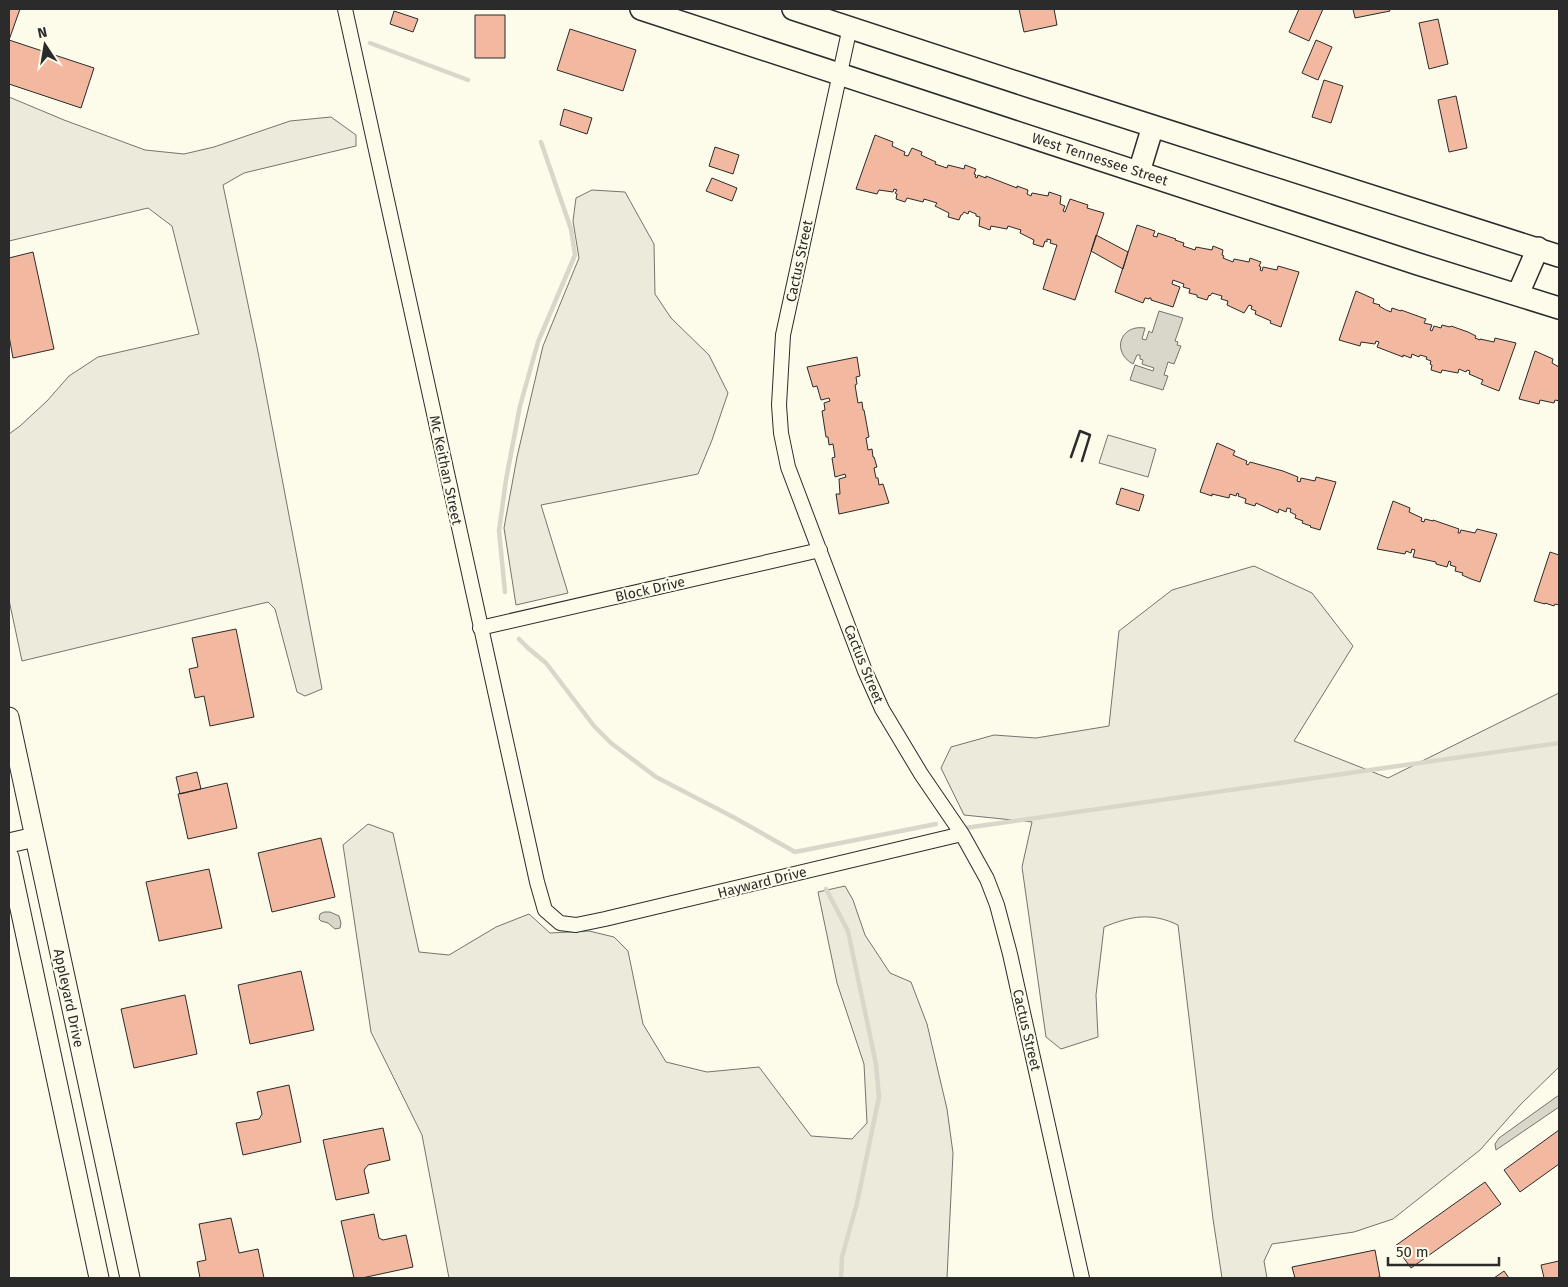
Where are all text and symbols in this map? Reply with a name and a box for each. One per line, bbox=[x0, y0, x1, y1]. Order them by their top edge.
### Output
north arrow bbox=[20, 20, 70, 70]
text: N bbox=[36, 23, 49, 42]
street label: West Tennessee Street bbox=[1030, 129, 1171, 190]
street label: Cactus Street bbox=[782, 218, 817, 304]
street label: Mc Keithan Street bbox=[426, 414, 466, 527]
street label: Block Drive bbox=[614, 573, 687, 606]
street label: Cactus Street bbox=[840, 622, 887, 707]
street label: Hayward Drive bbox=[716, 863, 808, 902]
street label: Appleyard Drive bbox=[50, 947, 87, 1049]
street label: Cactus Street bbox=[1009, 988, 1044, 1074]
scale bar bbox=[1388, 1234, 1499, 1266]
text: 50 m bbox=[1396, 1243, 1429, 1261]

